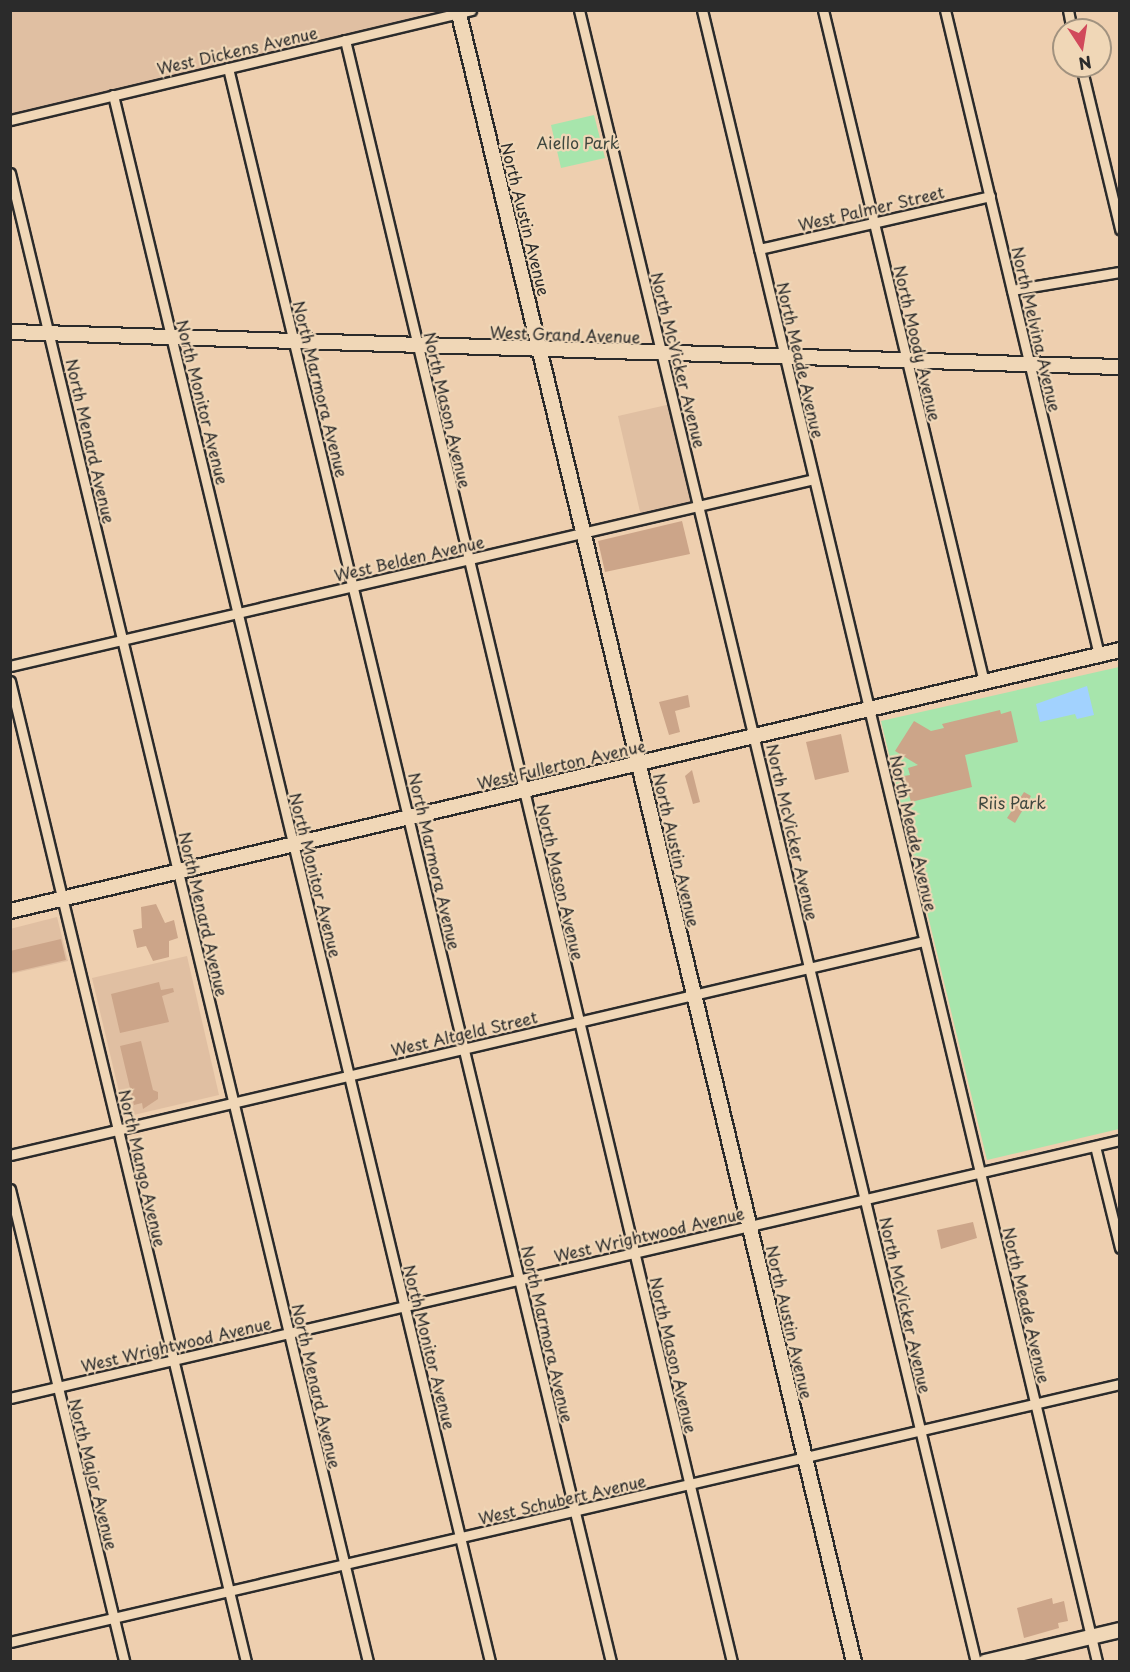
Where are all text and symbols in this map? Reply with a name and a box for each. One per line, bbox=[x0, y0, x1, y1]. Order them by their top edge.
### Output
north arrow bbox=[1052, 18, 1112, 78]
street label: West Dickens Avenue bbox=[156, 22, 318, 78]
text: N bbox=[1077, 51, 1094, 77]
park label: Aiello Park bbox=[536, 132, 620, 152]
street label: North Austin Avenue bbox=[497, 139, 555, 299]
street label: West Palmer Street bbox=[796, 182, 946, 234]
street label: North Melvina Avenue bbox=[1008, 244, 1066, 414]
street label: North Moody Avenue bbox=[891, 262, 945, 424]
street label: North McVicker Avenue bbox=[648, 270, 710, 450]
street label: North Meade Avenue bbox=[774, 280, 828, 440]
street label: North Marmora Avenue bbox=[290, 298, 352, 480]
street label: North Monitor Avenue bbox=[173, 317, 233, 487]
street label: West Grand Avenue bbox=[489, 322, 641, 346]
street label: North Mason Avenue bbox=[421, 330, 475, 490]
street label: North Menard Avenue bbox=[62, 356, 120, 526]
street label: West Belden Avenue bbox=[332, 531, 486, 585]
street label: West Fullerton Avenue bbox=[476, 735, 646, 793]
street label: North McVicker Avenue bbox=[763, 742, 823, 922]
street label: North Meade Avenue bbox=[887, 753, 941, 913]
street label: North Marmora Avenue bbox=[405, 770, 465, 952]
street label: North Austin Avenue bbox=[650, 770, 704, 930]
street label: North Monitor Avenue bbox=[286, 790, 346, 960]
park label: Riis Park bbox=[978, 792, 1046, 812]
street label: North Mason Avenue bbox=[534, 802, 588, 962]
street label: North Menard Avenue bbox=[175, 829, 233, 999]
street label: West Altgeld Street bbox=[389, 1007, 539, 1059]
street label: North Mango Avenue bbox=[115, 1086, 171, 1250]
street label: West Wrightwood Avenue bbox=[552, 1203, 746, 1265]
street label: North McVicker Avenue bbox=[876, 1215, 936, 1395]
street label: North Meade Avenue bbox=[1000, 1225, 1054, 1385]
street label: North Austin Avenue bbox=[763, 1242, 817, 1402]
street label: North Marmora Avenue bbox=[518, 1243, 578, 1425]
street label: North Monitor Avenue bbox=[400, 1262, 460, 1432]
street label: North Mason Avenue bbox=[647, 1275, 701, 1435]
street label: North Menard Avenue bbox=[288, 1301, 346, 1471]
street label: West Wrightwood Avenue bbox=[79, 1313, 273, 1375]
street label: North Major Avenue bbox=[66, 1397, 122, 1551]
street label: West Schubert Avenue bbox=[477, 1470, 647, 1528]

